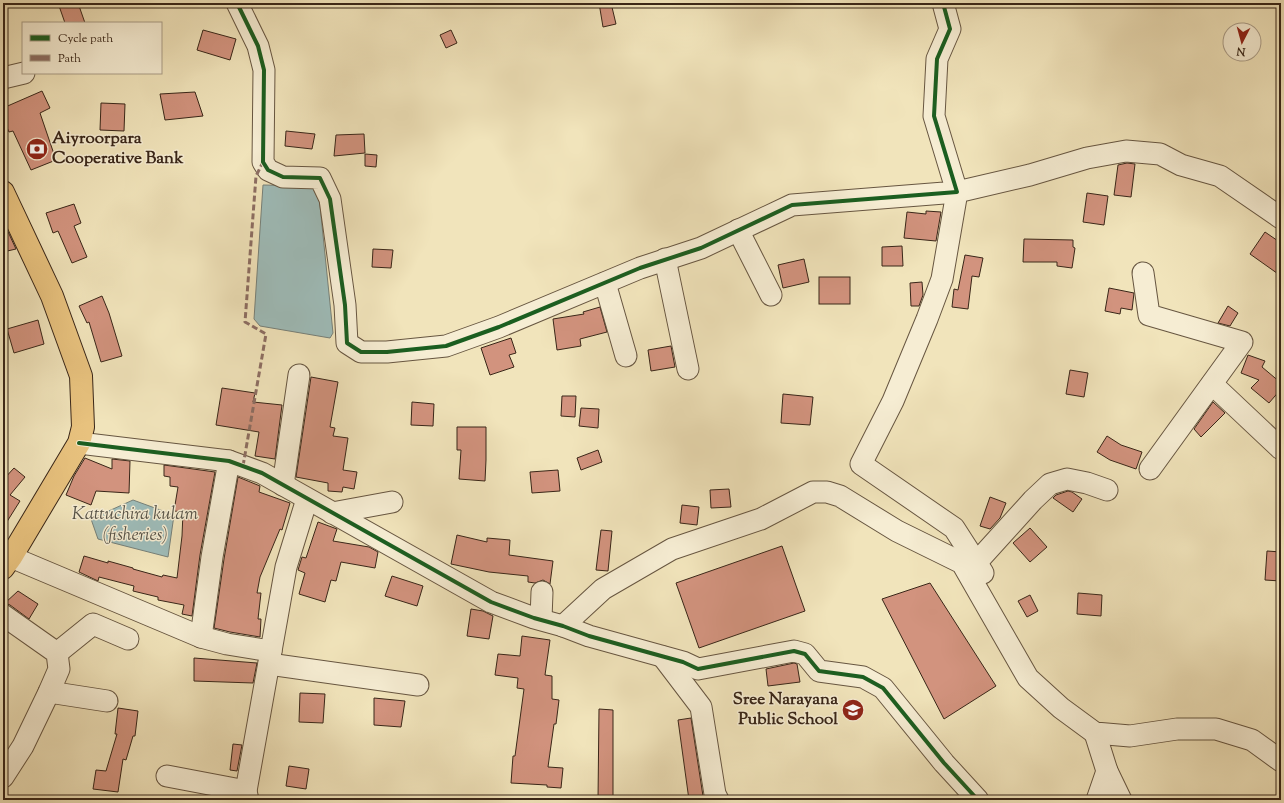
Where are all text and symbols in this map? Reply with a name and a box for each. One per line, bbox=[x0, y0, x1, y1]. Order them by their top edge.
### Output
legend bbox=[22, 22, 162, 74]
north arrow bbox=[1222, 22, 1262, 62]
text: Cycle path bbox=[58, 30, 113, 48]
text: N bbox=[1236, 43, 1247, 59]
text: Path bbox=[58, 50, 81, 68]
place label: Aiyroorpara Cooperative Bank bbox=[52, 127, 184, 171]
bank icon: Aiyroorpara Cooperative Bank bbox=[24, 136, 50, 162]
water label: Kattuchira kulam (fisheries) bbox=[72, 502, 198, 549]
place label: Sree Narayana Public School bbox=[733, 688, 838, 732]
school or university icon: Sree Narayana Public School bbox=[840, 697, 866, 723]

